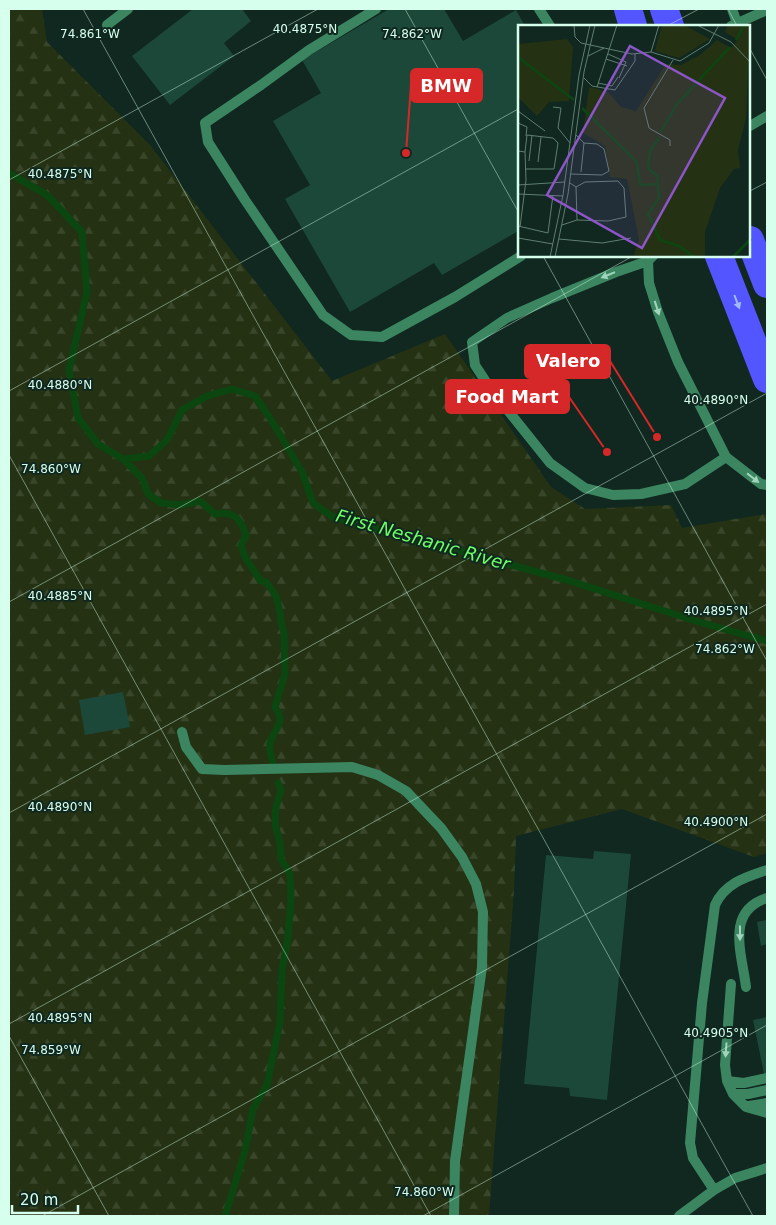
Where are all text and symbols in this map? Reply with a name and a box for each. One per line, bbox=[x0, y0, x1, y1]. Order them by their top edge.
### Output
text: 40.4875°N bbox=[273, 22, 337, 36]
inset map bbox=[518, 25, 751, 258]
text: 74.861°W bbox=[60, 27, 120, 41]
text: 74.862°W bbox=[382, 27, 442, 41]
callout: BMW bbox=[411, 69, 482, 102]
text: BMW bbox=[420, 75, 472, 96]
text: 40.4875°N bbox=[28, 167, 92, 181]
one-way arrow bbox=[601, 271, 615, 279]
one-way arrow bbox=[733, 295, 741, 310]
one-way arrow bbox=[654, 301, 661, 316]
callout: Valero bbox=[525, 345, 610, 378]
text: Valero bbox=[536, 350, 600, 371]
text: 40.4880°N bbox=[28, 378, 92, 392]
callout: Food Mart bbox=[446, 380, 569, 413]
text: Food Mart bbox=[456, 386, 559, 407]
text: 40.4890°N bbox=[684, 393, 748, 407]
text: 74.860°W bbox=[21, 462, 81, 476]
one-way arrow bbox=[746, 472, 759, 483]
water label: First Neshanic River bbox=[334, 505, 514, 575]
text: 40.4885°N bbox=[28, 589, 92, 603]
text: 40.4895°N bbox=[684, 604, 748, 618]
text: 74.862°W bbox=[695, 642, 755, 656]
text: 40.4890°N bbox=[28, 800, 92, 814]
text: 40.4900°N bbox=[684, 815, 748, 829]
one-way arrow bbox=[736, 925, 744, 941]
text: 40.4895°N bbox=[28, 1011, 92, 1025]
text: 40.4905°N bbox=[684, 1026, 748, 1040]
text: 74.859°W bbox=[21, 1043, 81, 1057]
one-way arrow bbox=[722, 1043, 730, 1059]
scale bar bbox=[12, 1182, 79, 1214]
text: 74.860°W bbox=[394, 1185, 454, 1199]
text: 20 m bbox=[20, 1191, 58, 1209]

